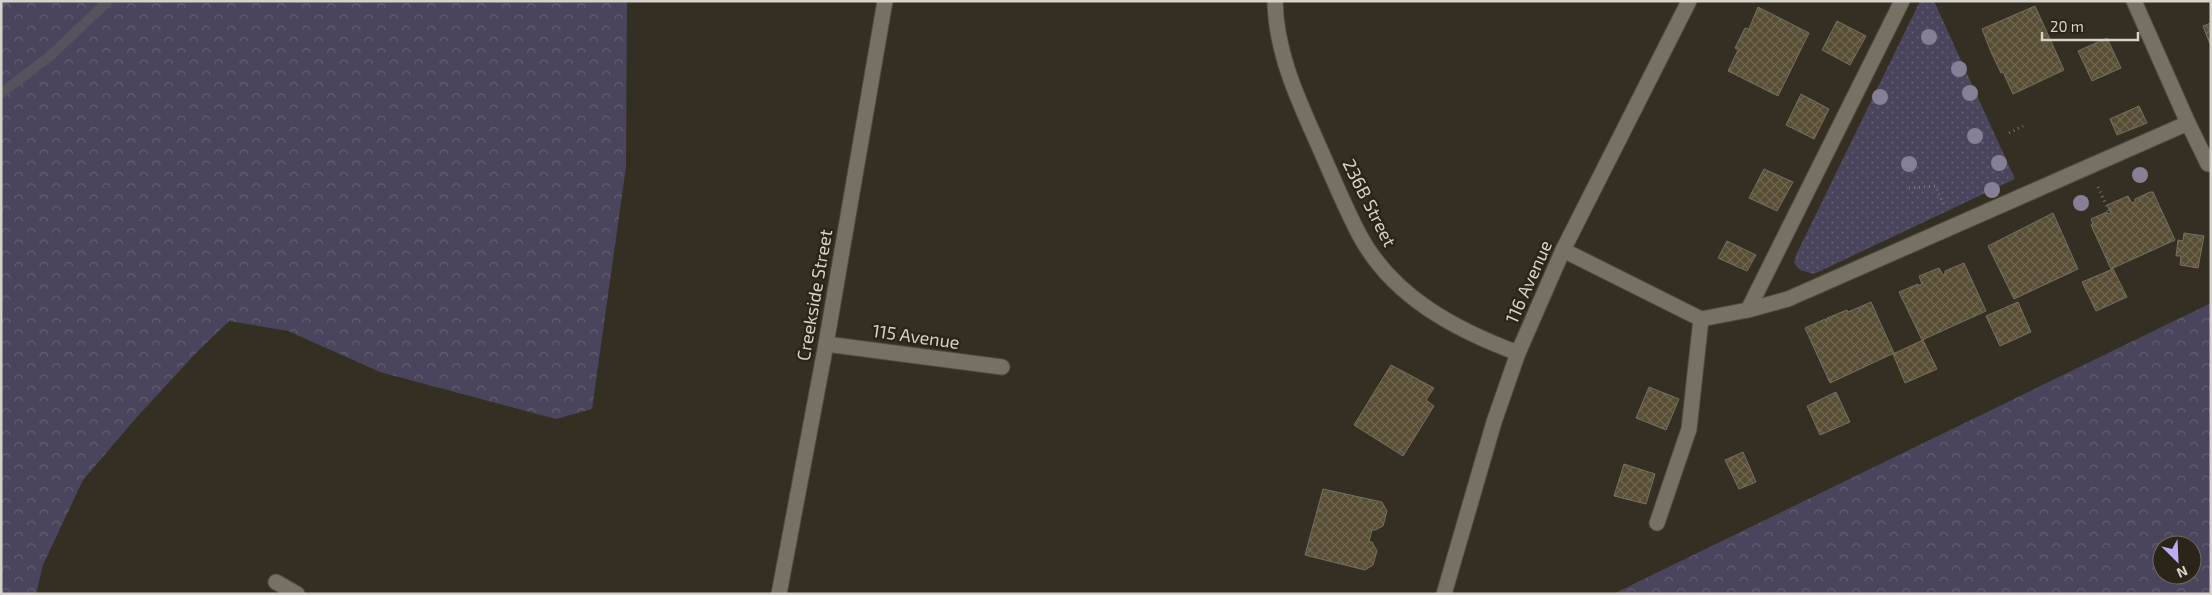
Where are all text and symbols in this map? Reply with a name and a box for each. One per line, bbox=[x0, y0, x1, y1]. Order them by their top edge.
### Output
scale bar bbox=[2042, 10, 2138, 42]
text: 20 m bbox=[2050, 17, 2084, 35]
street label: 236B Street bbox=[1338, 155, 1401, 250]
street label: Creekside Street bbox=[792, 227, 836, 362]
street label: 116 Avenue bbox=[1500, 237, 1556, 327]
street label: 115 Avenue bbox=[871, 319, 961, 353]
north arrow bbox=[2152, 535, 2202, 585]
text: N bbox=[2174, 563, 2191, 582]

